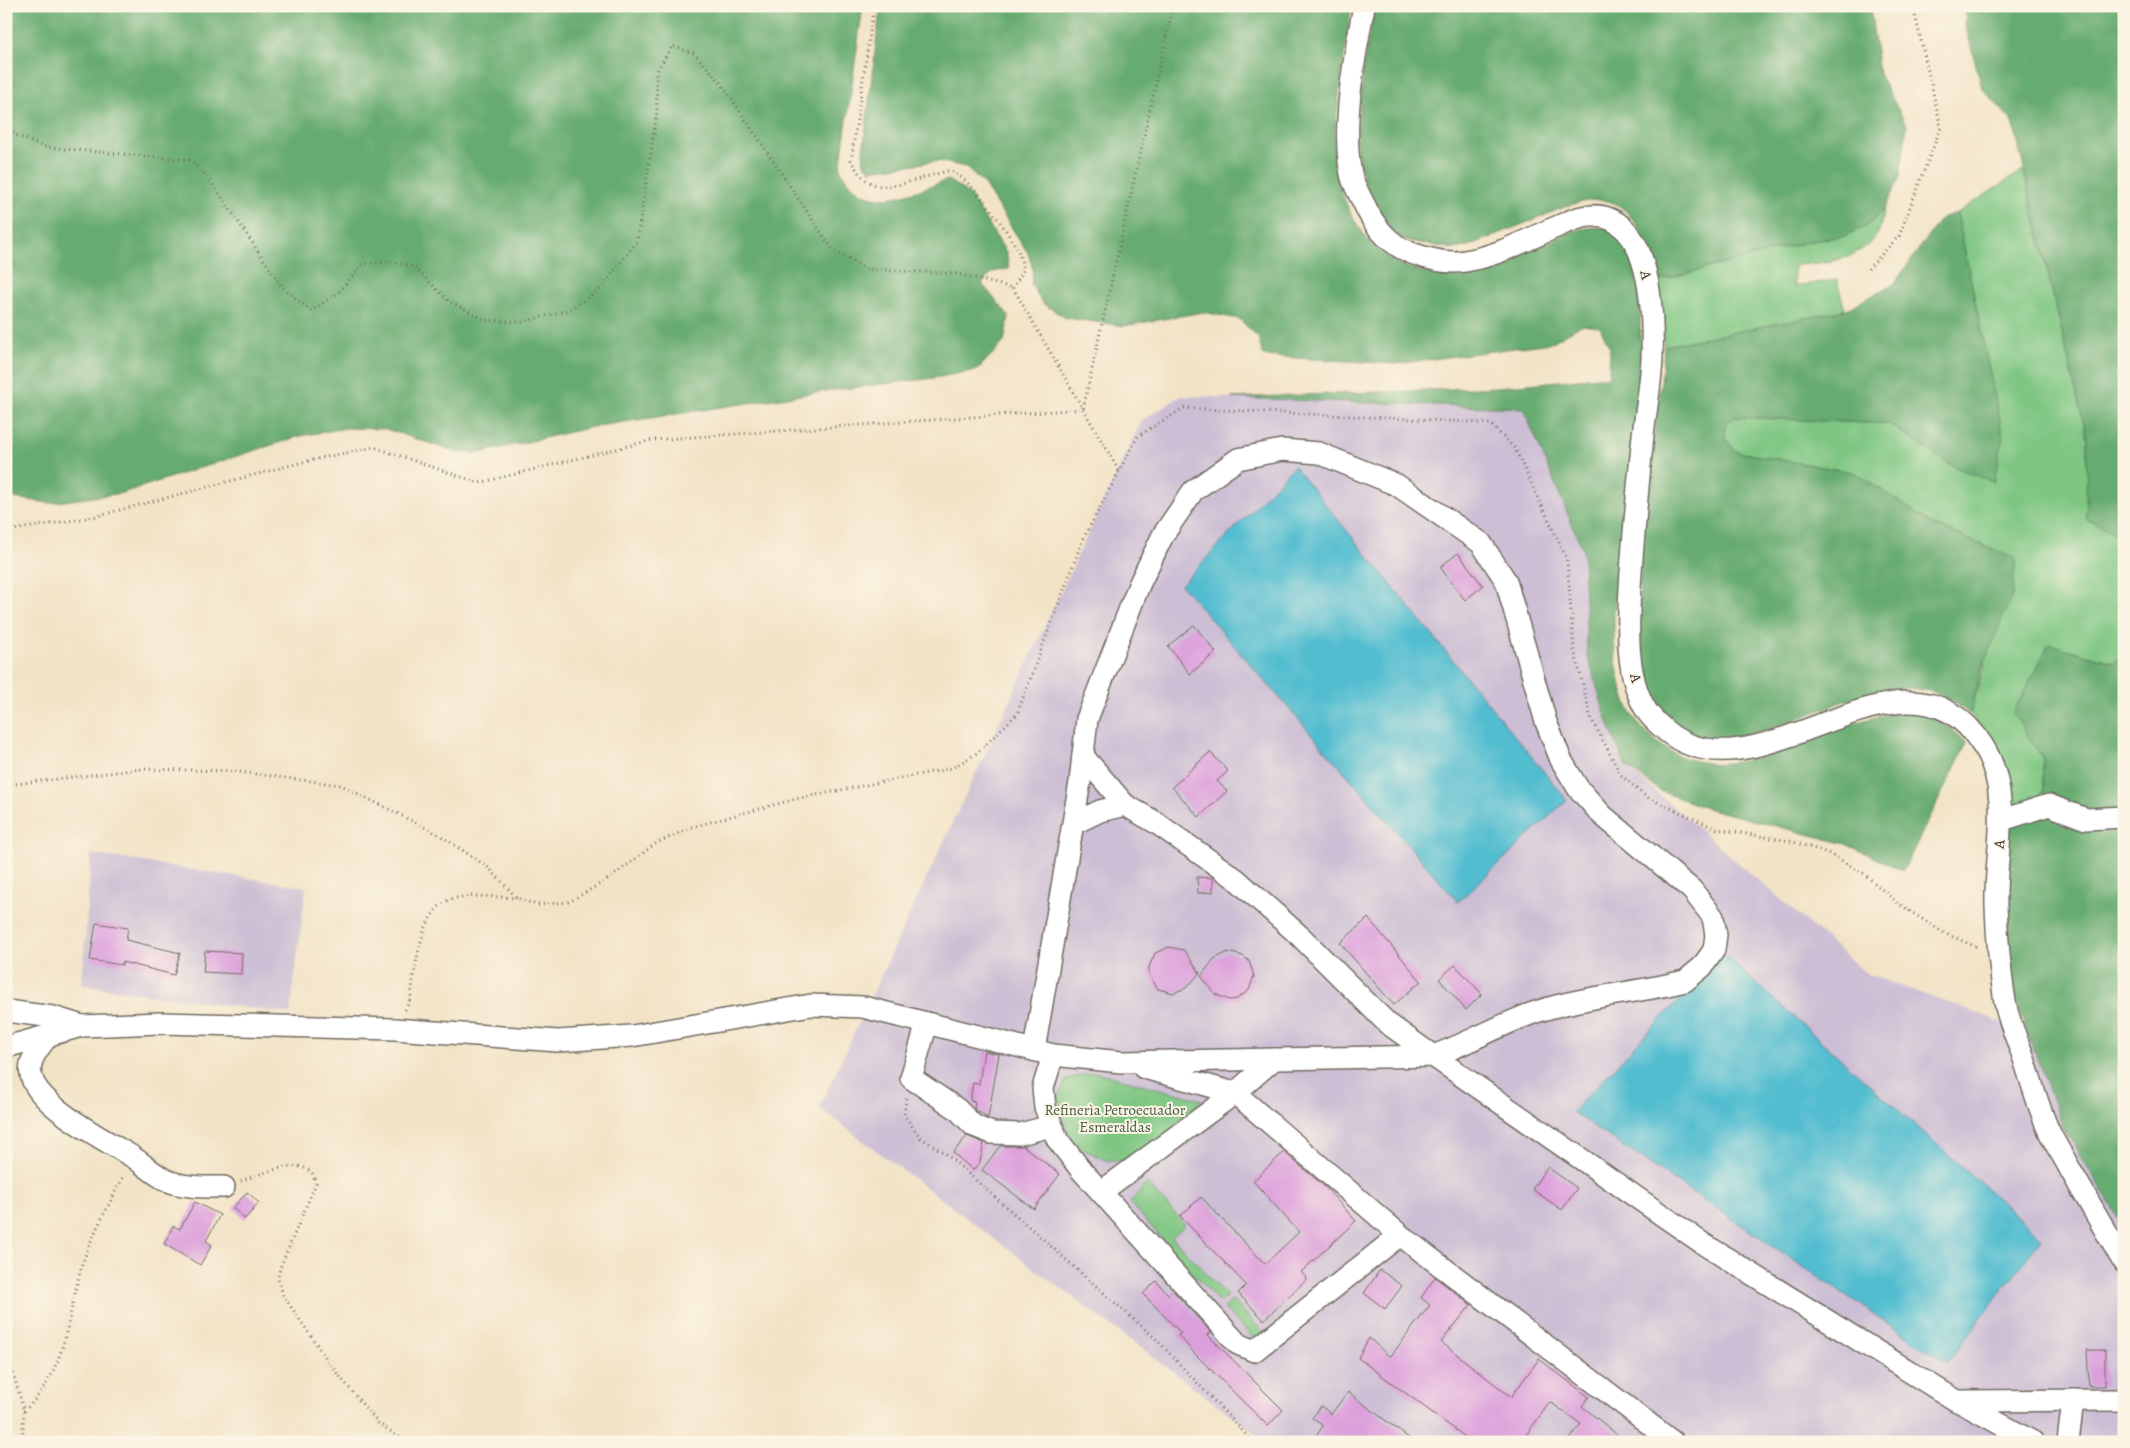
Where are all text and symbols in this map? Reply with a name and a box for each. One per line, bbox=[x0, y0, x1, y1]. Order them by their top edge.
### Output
street label: A bbox=[1635, 268, 1657, 282]
street label: A bbox=[1625, 670, 1647, 685]
street label: A bbox=[1988, 838, 2009, 851]
park label: Refinerìa Petroecuador Esmeraldas bbox=[1045, 1100, 1186, 1137]

